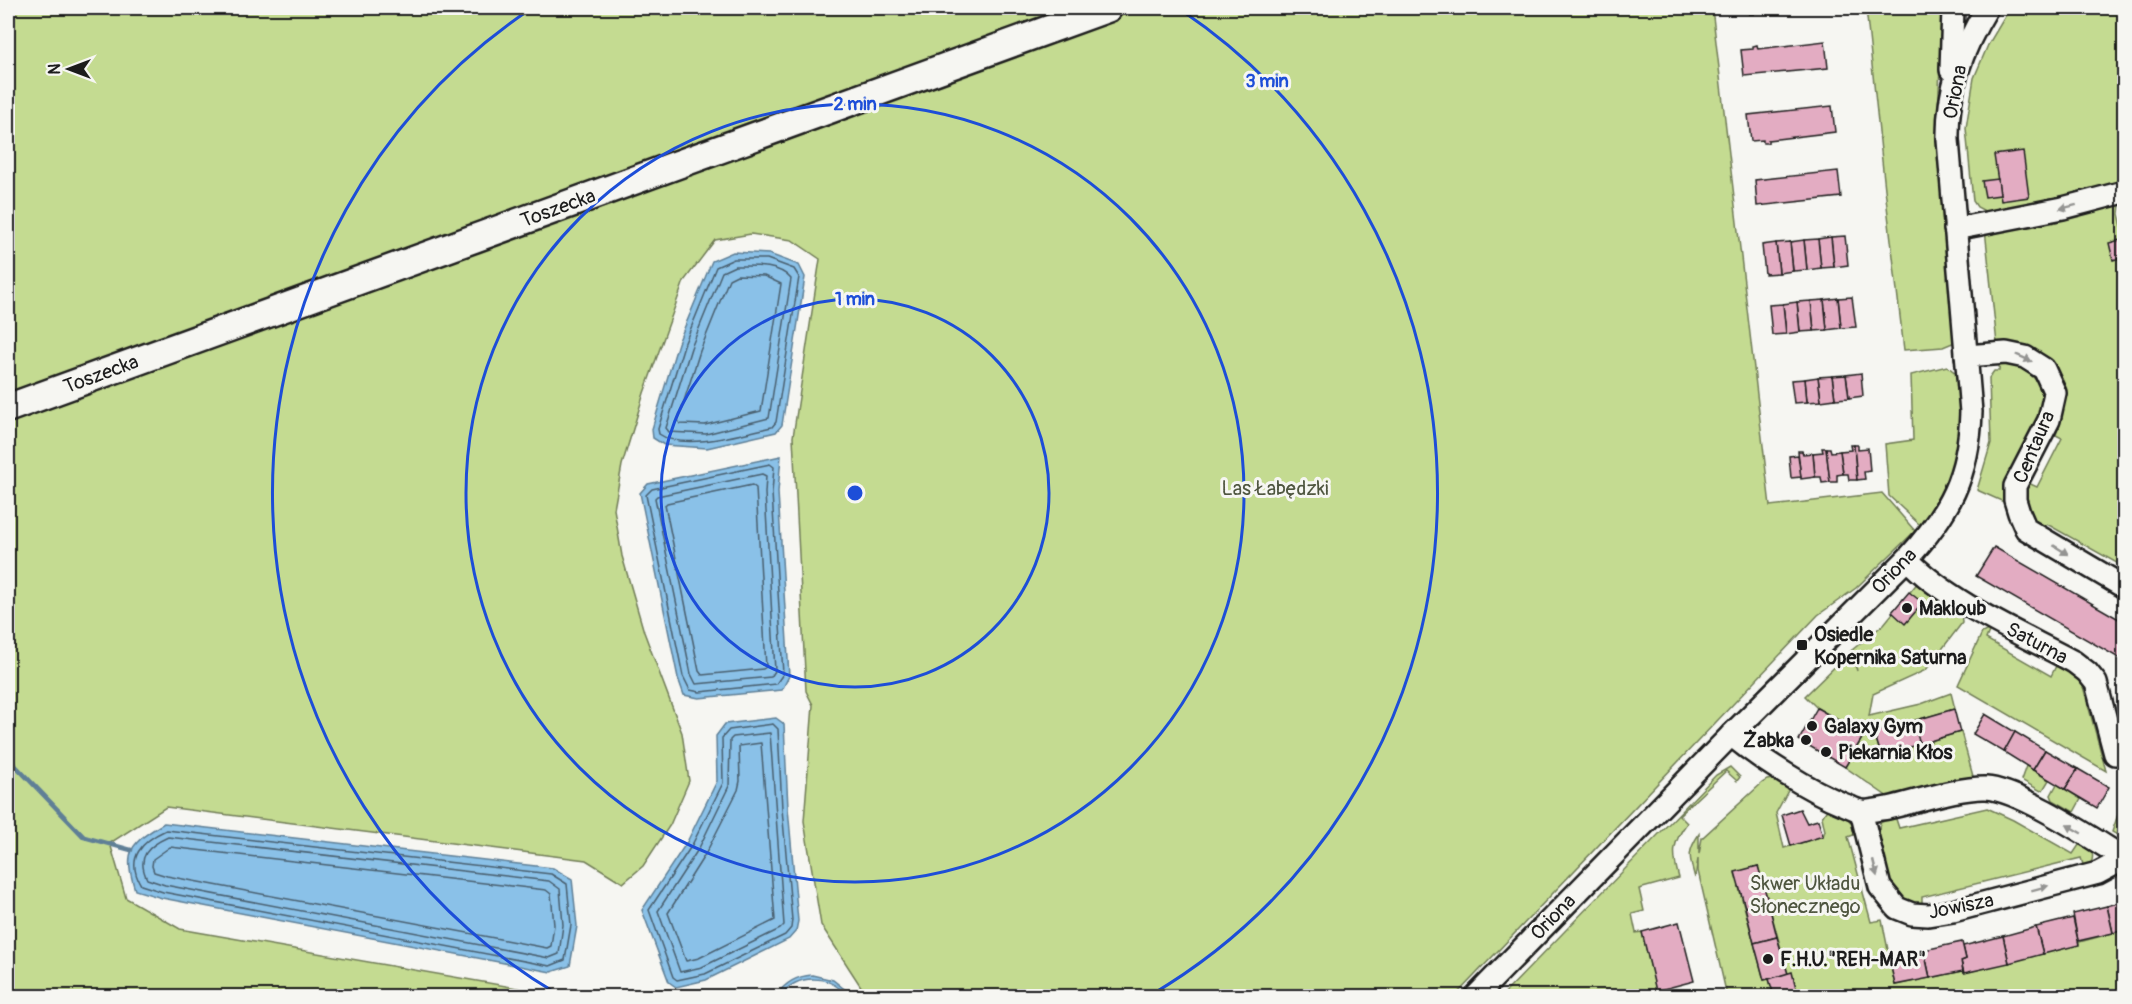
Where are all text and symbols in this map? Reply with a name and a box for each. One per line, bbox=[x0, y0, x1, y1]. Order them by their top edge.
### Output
north arrow bbox=[39, 39, 99, 99]
text: N bbox=[45, 63, 65, 74]
street label: Oriona bbox=[1938, 63, 1972, 121]
text: 3 min bbox=[1245, 70, 1289, 93]
text: 2 min bbox=[833, 93, 877, 116]
street label: Toszecka bbox=[517, 183, 599, 233]
one-way arrow bbox=[2059, 202, 2077, 212]
text: 1 min bbox=[835, 288, 875, 311]
street label: Toszecka bbox=[60, 349, 142, 399]
one-way arrow bbox=[2015, 353, 2033, 363]
street label: Centaura bbox=[2008, 407, 2060, 487]
park label: Las Łabędzki bbox=[1221, 476, 1329, 501]
centre of rings bbox=[845, 483, 865, 503]
street label: Oriona bbox=[1866, 543, 1922, 599]
one-way arrow bbox=[2053, 544, 2070, 555]
place label: Makloub bbox=[1919, 596, 1987, 621]
marker: Makloub bbox=[1900, 601, 1914, 615]
street label: Saturna bbox=[2002, 616, 2072, 670]
place label: Osiedle Kopernika Saturna bbox=[1814, 622, 1967, 670]
marker: Osiedle Kopernika Saturna bbox=[1795, 638, 1809, 652]
place label: Galaxy Gym bbox=[1824, 714, 1923, 739]
marker: Galaxy Gym bbox=[1805, 719, 1819, 733]
place label: Żabka bbox=[1743, 728, 1794, 753]
marker: Żabka bbox=[1799, 733, 1813, 747]
place label: Piekarnia Kłos bbox=[1838, 740, 1952, 765]
marker: Piekarnia Kłos bbox=[1819, 745, 1833, 759]
one-way arrow bbox=[2066, 823, 2082, 834]
one-way arrow bbox=[1870, 858, 1880, 877]
park label: Skwer Układu Słonecznego bbox=[1750, 871, 1861, 919]
one-way arrow bbox=[2031, 883, 2049, 893]
street label: Jowisza bbox=[1926, 887, 1996, 925]
street label: Oriona bbox=[1525, 889, 1581, 945]
place label: F.H.U."REH-MAR" bbox=[1780, 947, 1926, 972]
marker: F.H.U."REH-MAR" bbox=[1761, 952, 1775, 966]

